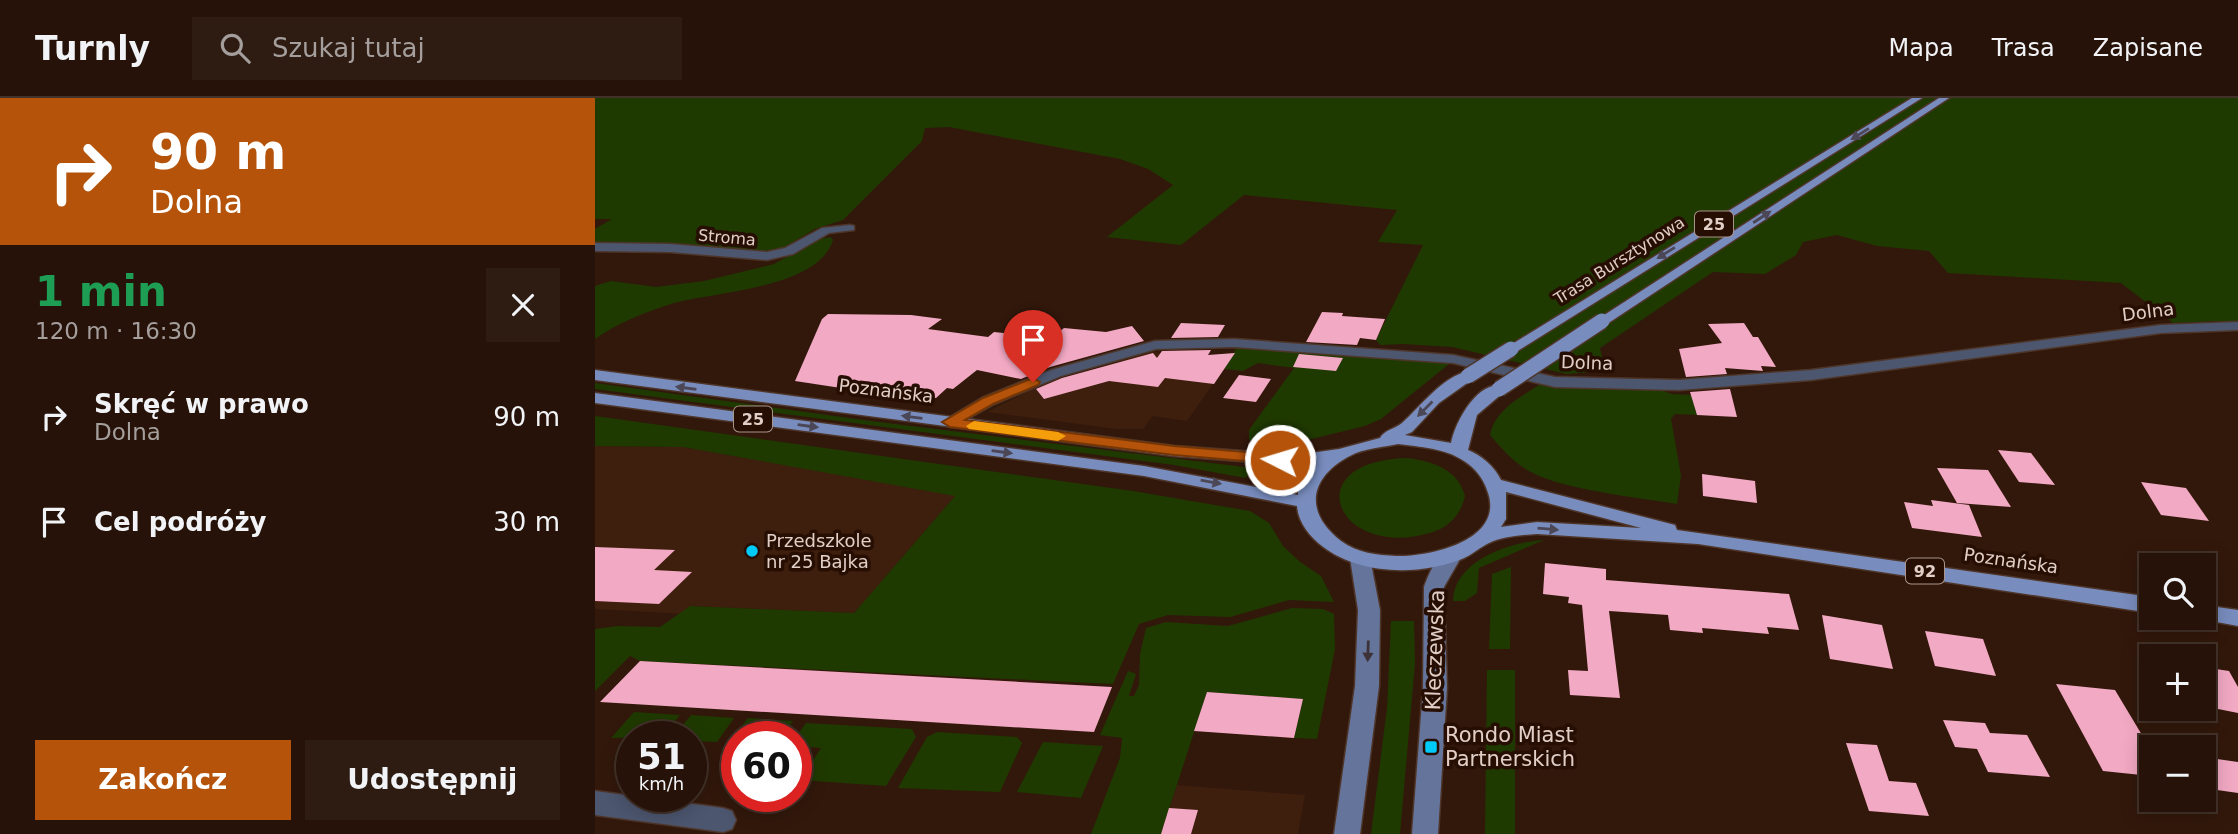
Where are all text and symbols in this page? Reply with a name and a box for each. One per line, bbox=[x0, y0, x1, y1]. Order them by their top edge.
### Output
search box bbox=[192, 17, 682, 80]
text: Turnly bbox=[35, 29, 150, 68]
icon: search bbox=[216, 29, 254, 67]
text: Szukaj tutaj bbox=[272, 33, 425, 63]
text: Mapa bbox=[1888, 34, 1954, 62]
text: Trasa bbox=[1992, 34, 2055, 62]
text: Zapisane bbox=[2093, 34, 2203, 62]
text: 90 m bbox=[150, 124, 286, 181]
icon: right bbox=[35, 126, 126, 217]
one-way arrow bbox=[1851, 127, 1870, 140]
text: Dolna bbox=[150, 183, 243, 221]
one-way arrow bbox=[1752, 210, 1772, 223]
road number: 25 bbox=[1695, 212, 1733, 236]
street label: Trasa Bursztynowa bbox=[1550, 213, 1688, 309]
street label: Stroma bbox=[697, 226, 757, 249]
one-way arrow bbox=[1657, 247, 1676, 260]
text: 1 min bbox=[35, 267, 167, 316]
button: close bbox=[486, 268, 560, 342]
street label: Dolna bbox=[2121, 298, 2175, 325]
pin bbox=[1003, 310, 1063, 382]
text: 120 m · 16:30 bbox=[35, 318, 197, 344]
icon: arrive bbox=[1014, 321, 1052, 359]
street label: Dolna bbox=[1561, 351, 1614, 374]
street label: Poznańska bbox=[838, 374, 935, 407]
one-way arrow bbox=[675, 382, 697, 393]
text: Skręć w prawo bbox=[94, 389, 309, 419]
icon: right bbox=[35, 398, 73, 436]
one-way arrow bbox=[1417, 400, 1434, 416]
text: 90 m bbox=[493, 402, 560, 432]
road number: 25 bbox=[734, 406, 772, 432]
one-way arrow bbox=[901, 412, 923, 423]
text: Dolna bbox=[94, 419, 161, 445]
one-way arrow bbox=[798, 421, 820, 432]
position arrow bbox=[1243, 423, 1317, 497]
one-way arrow bbox=[991, 447, 1013, 458]
one-way arrow bbox=[1200, 477, 1222, 488]
icon: arrive bbox=[35, 503, 73, 541]
text: Cel podróży bbox=[94, 507, 267, 537]
text: 30 m bbox=[493, 507, 560, 537]
one-way arrow bbox=[1537, 524, 1559, 535]
place label: Przedszkole nr 25 Bajka bbox=[766, 530, 872, 572]
marker: Przedszkole nr 25 Bajka bbox=[744, 543, 760, 559]
street label: Poznańska bbox=[1963, 543, 2060, 578]
map controls bbox=[2139, 553, 2216, 812]
button: search bbox=[2139, 553, 2216, 630]
road number: 92 bbox=[1906, 558, 1944, 584]
street label: Kleczewska bbox=[1421, 589, 1449, 711]
one-way arrow bbox=[1362, 640, 1373, 662]
button: + bbox=[2139, 644, 2216, 721]
speed limit sign: 60 bbox=[721, 721, 812, 812]
place label: Rondo Miast Partnerskich bbox=[1445, 723, 1575, 771]
button: − bbox=[2139, 735, 2216, 812]
text: 51 bbox=[637, 737, 686, 777]
marker: Rondo Miast Partnerskich bbox=[1423, 739, 1439, 755]
button: Zakończ bbox=[35, 740, 291, 820]
button: Udostępnij bbox=[305, 740, 560, 820]
text: km/h bbox=[639, 773, 684, 794]

